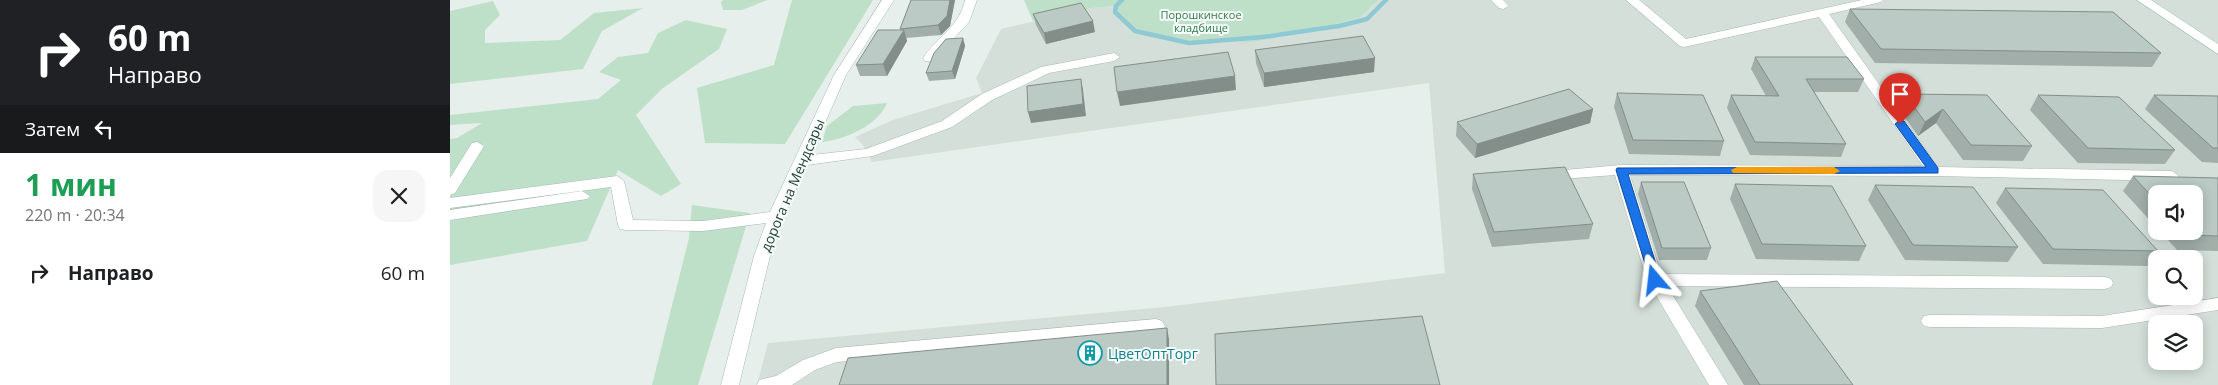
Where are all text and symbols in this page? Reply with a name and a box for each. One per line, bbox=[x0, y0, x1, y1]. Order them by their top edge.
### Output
park label: Порошкинское кладбище bbox=[1160, 7, 1242, 35]
text: 60 m bbox=[108, 14, 191, 61]
icon: right bbox=[25, 20, 90, 85]
text: Направо bbox=[108, 59, 202, 89]
pin bbox=[1879, 73, 1921, 124]
icon: arrive bbox=[1886, 80, 1914, 108]
icon: left bbox=[90, 115, 118, 143]
text: Затем bbox=[25, 116, 80, 142]
street label: дорога на Мендсары bbox=[755, 116, 829, 254]
text: 1 мин bbox=[25, 164, 117, 205]
button: close bbox=[373, 170, 425, 222]
map controls bbox=[2148, 185, 2203, 370]
button: sound bbox=[2148, 185, 2203, 240]
text: 220 m · 20:34 bbox=[25, 204, 125, 226]
button: search bbox=[2148, 250, 2203, 305]
position arrow bbox=[1628, 253, 1680, 305]
icon: right bbox=[25, 259, 53, 287]
text: Направо bbox=[68, 260, 154, 286]
text: 60 m bbox=[381, 260, 425, 286]
button: layers bbox=[2148, 315, 2203, 370]
building icon: ЦветОптТорг bbox=[1077, 340, 1103, 366]
place label: ЦветОптТорг bbox=[1108, 344, 1198, 363]

